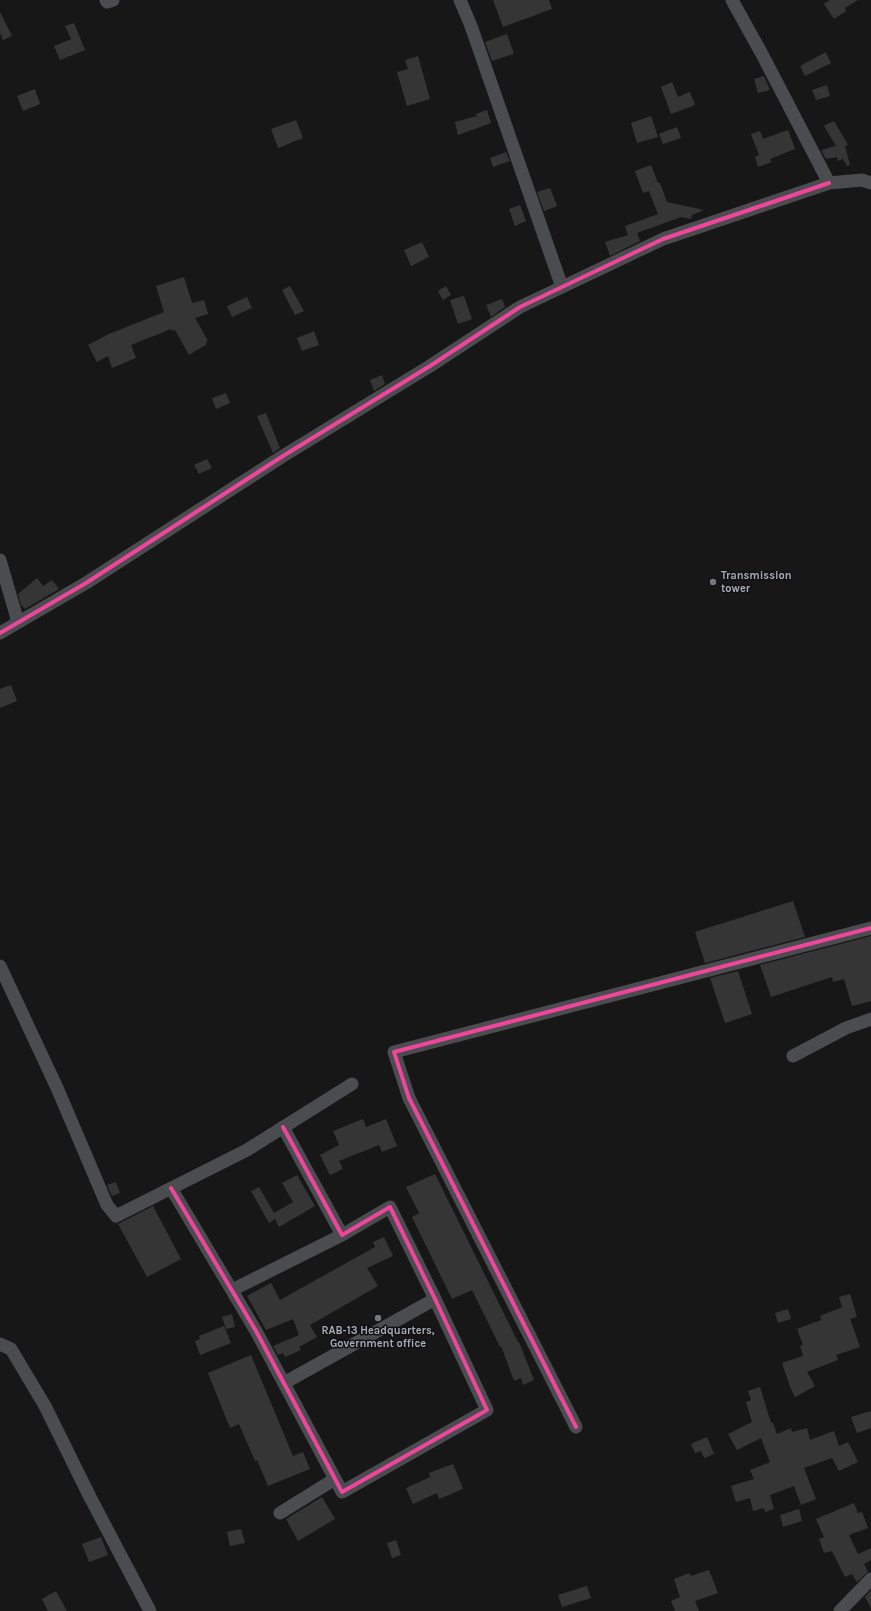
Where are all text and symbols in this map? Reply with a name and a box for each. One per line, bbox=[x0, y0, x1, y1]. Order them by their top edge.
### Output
place label: Transmission tower bbox=[721, 569, 792, 595]
marker: Transmission tower bbox=[708, 577, 718, 587]
marker: RAB-13 Headquarters, Government office bbox=[373, 1313, 383, 1323]
place label: RAB-13 Headquarters, Government office bbox=[322, 1324, 434, 1350]

